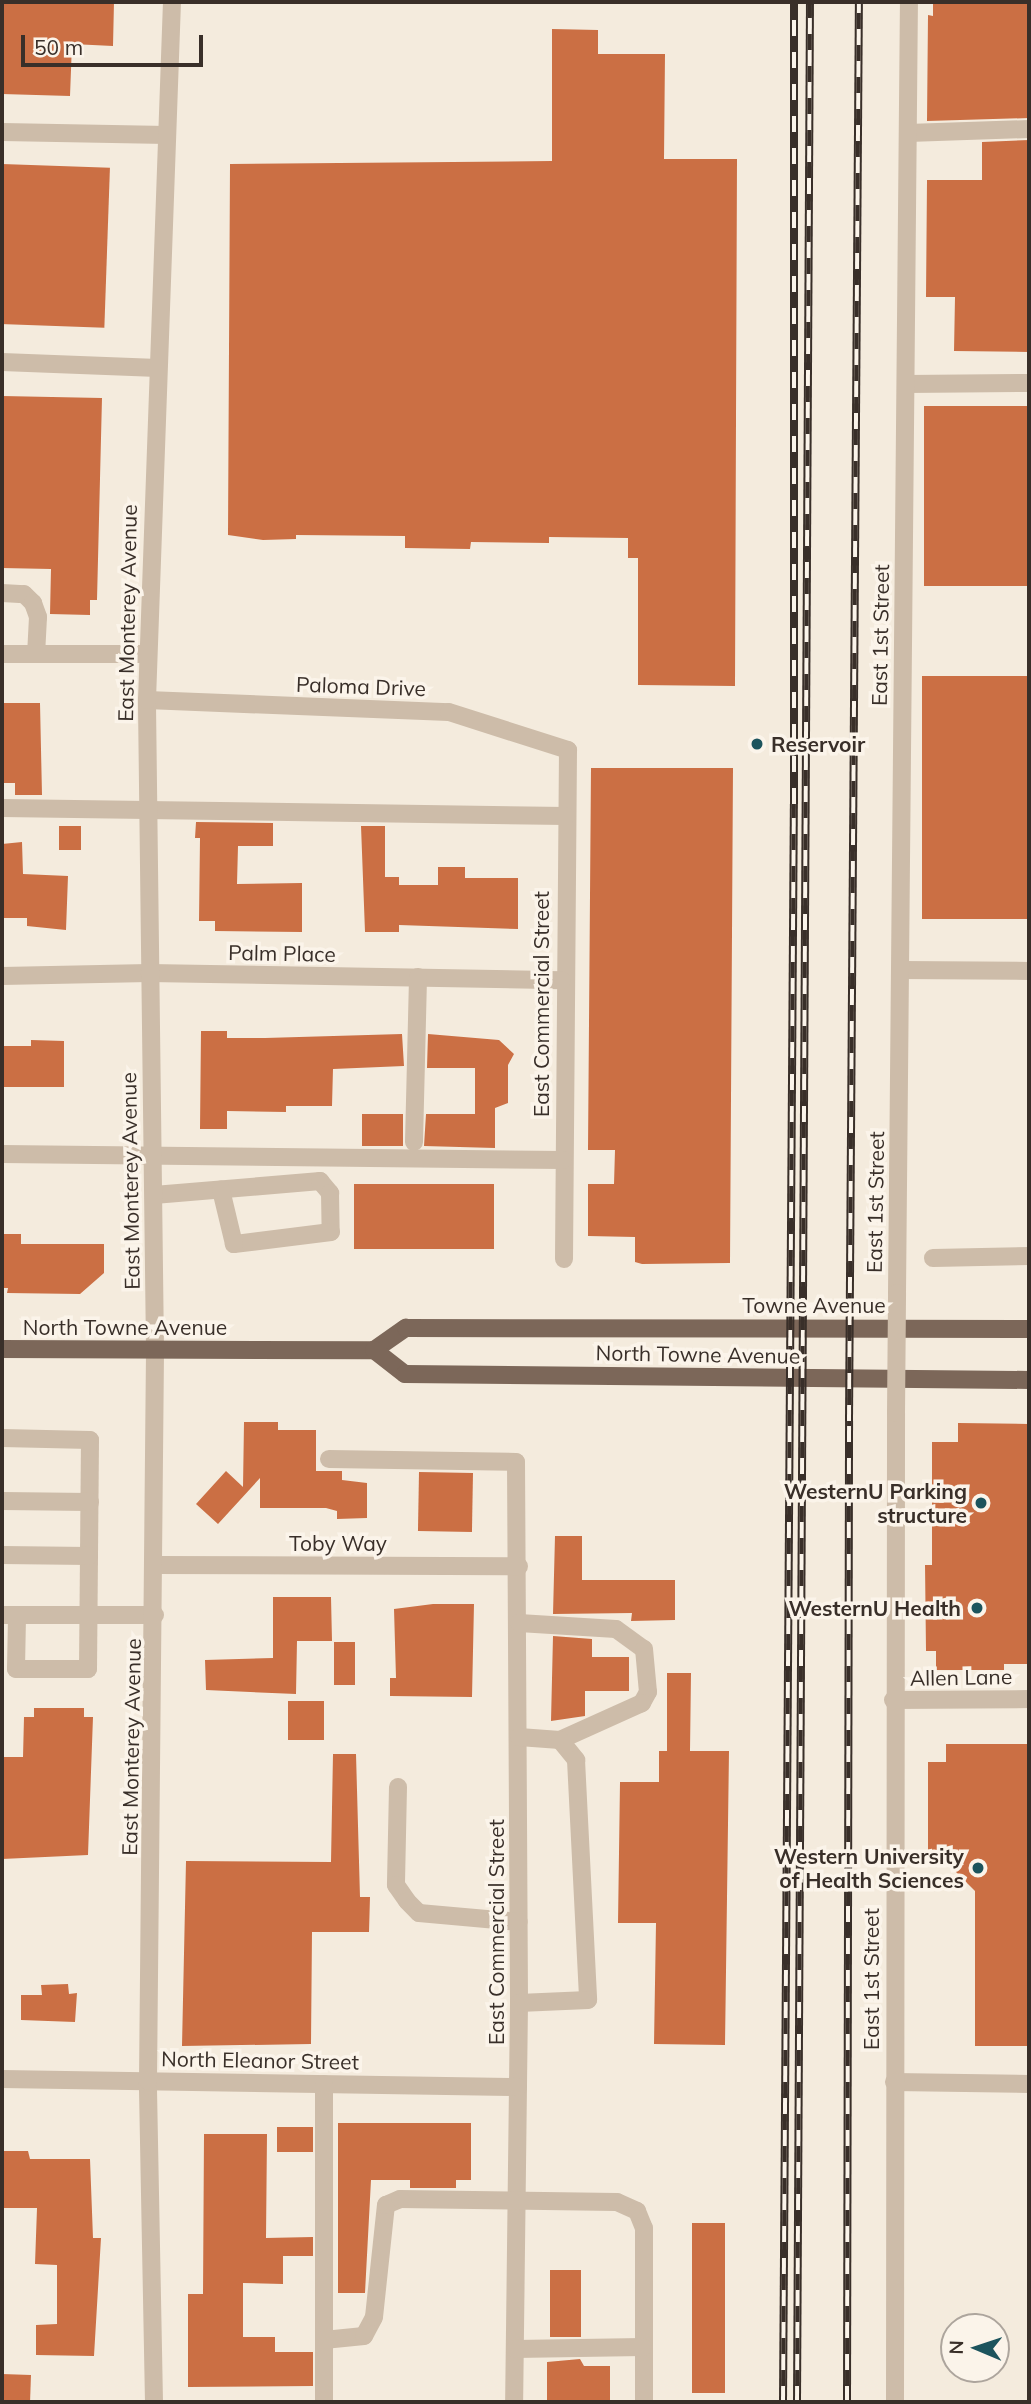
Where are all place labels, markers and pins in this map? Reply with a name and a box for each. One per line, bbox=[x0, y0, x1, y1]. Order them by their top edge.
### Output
place label: Reservoir bbox=[771, 731, 865, 757]
marker: Reservoir bbox=[749, 736, 765, 752]
place label: WesternU Parking structure bbox=[784, 1478, 967, 1528]
marker: WesternU Parking structure bbox=[973, 1495, 989, 1511]
place label: WesternU Health bbox=[788, 1595, 961, 1621]
marker: WesternU Health bbox=[967, 1598, 987, 1618]
place label: Western University of Health Sciences bbox=[774, 1843, 964, 1893]
marker: Western University of Health Sciences bbox=[970, 1860, 986, 1876]

